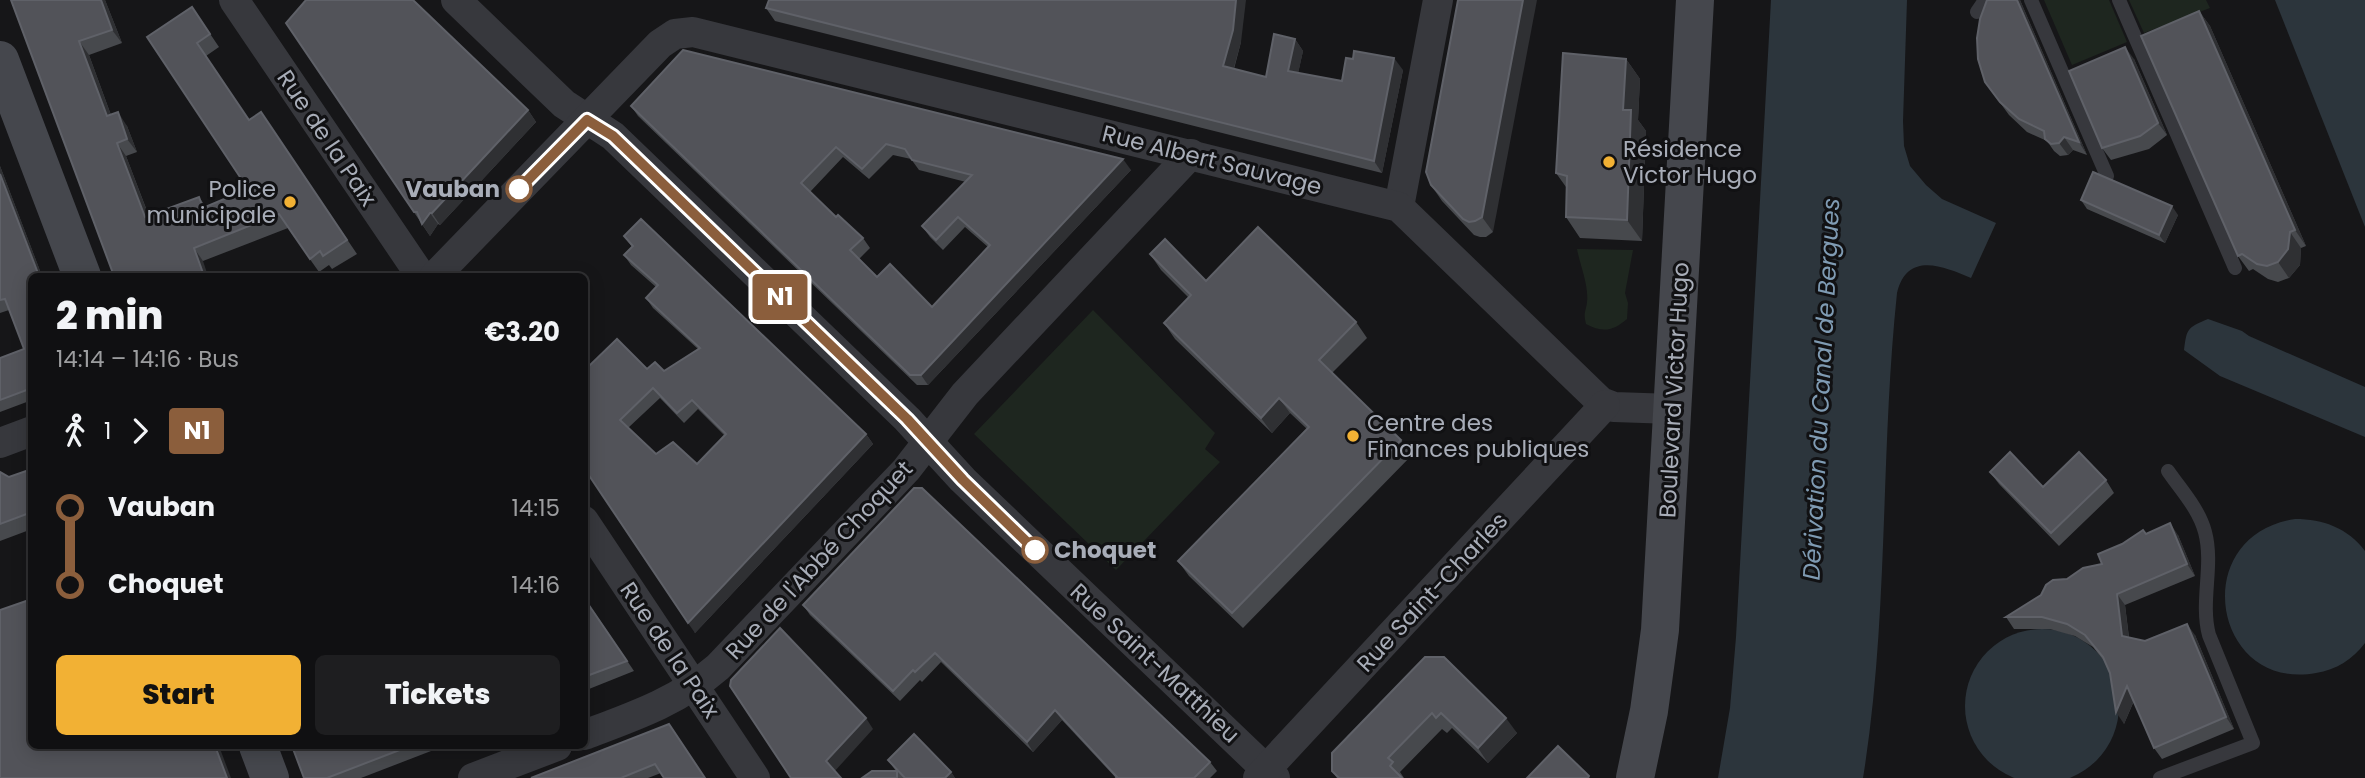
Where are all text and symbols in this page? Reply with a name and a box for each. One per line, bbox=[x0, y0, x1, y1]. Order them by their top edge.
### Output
street label: Rue de la Paix bbox=[270, 64, 384, 212]
street label: Rue Albert Sauvage bbox=[1099, 117, 1325, 203]
place label: Résidence Victor Hugo bbox=[1623, 133, 1757, 191]
marker: Résidence Victor Hugo bbox=[1601, 154, 1617, 170]
place label: Police municipale bbox=[147, 173, 276, 231]
place label: Vauban bbox=[405, 173, 500, 205]
marker: Vauban bbox=[506, 176, 532, 202]
marker: Police municipale bbox=[282, 194, 298, 210]
water label: Dérivation du Canal de Bergues bbox=[1795, 197, 1847, 581]
street label: Boulevard Victor Hugo bbox=[1651, 261, 1697, 519]
line badge: N1 bbox=[748, 274, 812, 320]
text: N1 bbox=[766, 280, 794, 313]
text: 2 min bbox=[56, 289, 163, 342]
text: €3.20 bbox=[484, 314, 560, 350]
text: 14:14 – 14:16 · Bus bbox=[56, 343, 239, 375]
place label: Centre des Finances publiques bbox=[1367, 407, 1589, 465]
icon: walk bbox=[56, 412, 94, 450]
icon: forward bbox=[121, 412, 159, 450]
text: N1 bbox=[183, 414, 210, 447]
text: 1 bbox=[104, 415, 111, 447]
marker: Centre des Finances publiques bbox=[1345, 428, 1361, 444]
street label: Rue de l'Abbé Choquet bbox=[718, 453, 920, 667]
text: Vauban bbox=[108, 489, 215, 525]
text: 14:15 bbox=[511, 492, 560, 524]
street label: Rue Saint-Charles bbox=[1349, 505, 1515, 679]
place label: Choquet bbox=[1054, 534, 1156, 566]
marker: Choquet bbox=[1022, 537, 1048, 563]
text: Choquet bbox=[108, 566, 224, 602]
text: 14:16 bbox=[511, 569, 560, 601]
street label: Rue de la Paix bbox=[613, 576, 727, 724]
street label: Rue Saint-Matthieu bbox=[1063, 576, 1247, 750]
button: Start bbox=[56, 655, 301, 735]
button: Tickets bbox=[315, 655, 560, 735]

